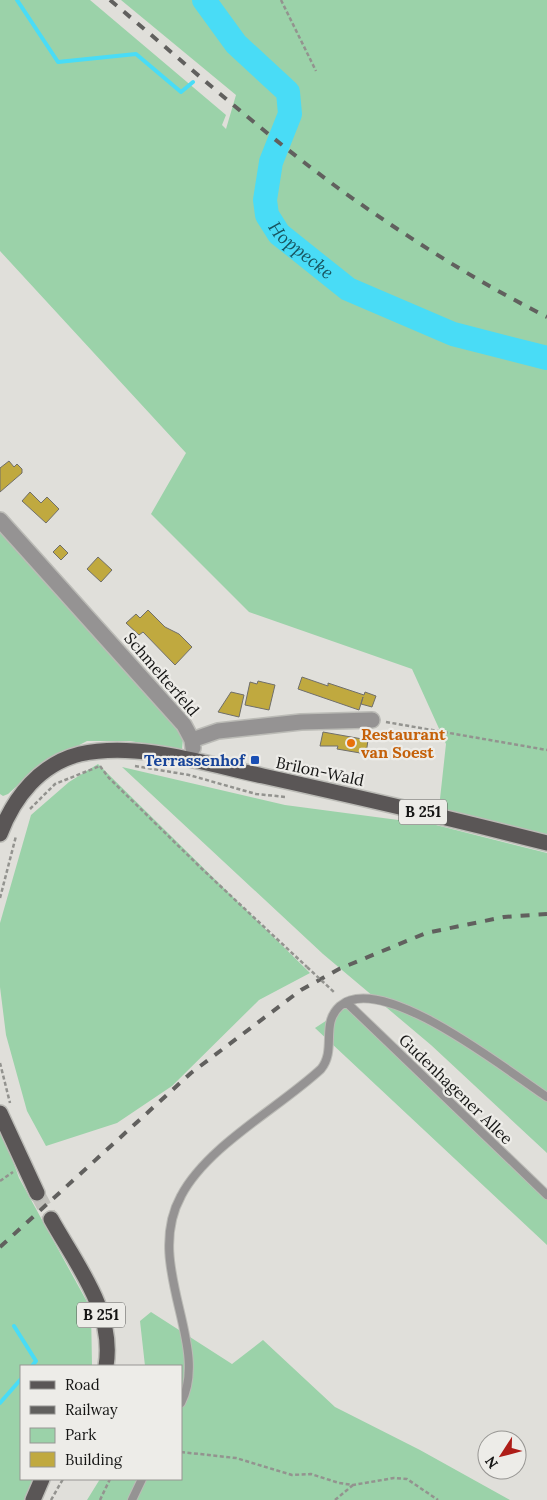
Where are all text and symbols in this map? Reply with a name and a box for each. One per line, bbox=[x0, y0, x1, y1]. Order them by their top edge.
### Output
water label: Hoppecke bbox=[263, 217, 338, 284]
street label: Schmelterfeld bbox=[120, 628, 204, 720]
place label: Restaurant van Soest bbox=[361, 724, 446, 762]
marker: Restaurant van Soest bbox=[345, 737, 357, 749]
place label: Terrassenhof bbox=[144, 750, 246, 770]
street label: Brilon-Wald bbox=[274, 752, 366, 790]
marker: Terrassenhof bbox=[249, 754, 261, 766]
road number: B 251 bbox=[399, 800, 447, 824]
street label: Gudenhagener Allee bbox=[395, 1030, 517, 1149]
road number: B 251 bbox=[77, 1302, 125, 1328]
legend bbox=[20, 1365, 182, 1480]
text: Road bbox=[65, 1375, 100, 1394]
text: Railway bbox=[65, 1400, 118, 1419]
text: Park bbox=[65, 1425, 96, 1444]
north arrow bbox=[477, 1430, 527, 1480]
text: Building bbox=[65, 1450, 123, 1469]
text: N bbox=[481, 1453, 502, 1472]

